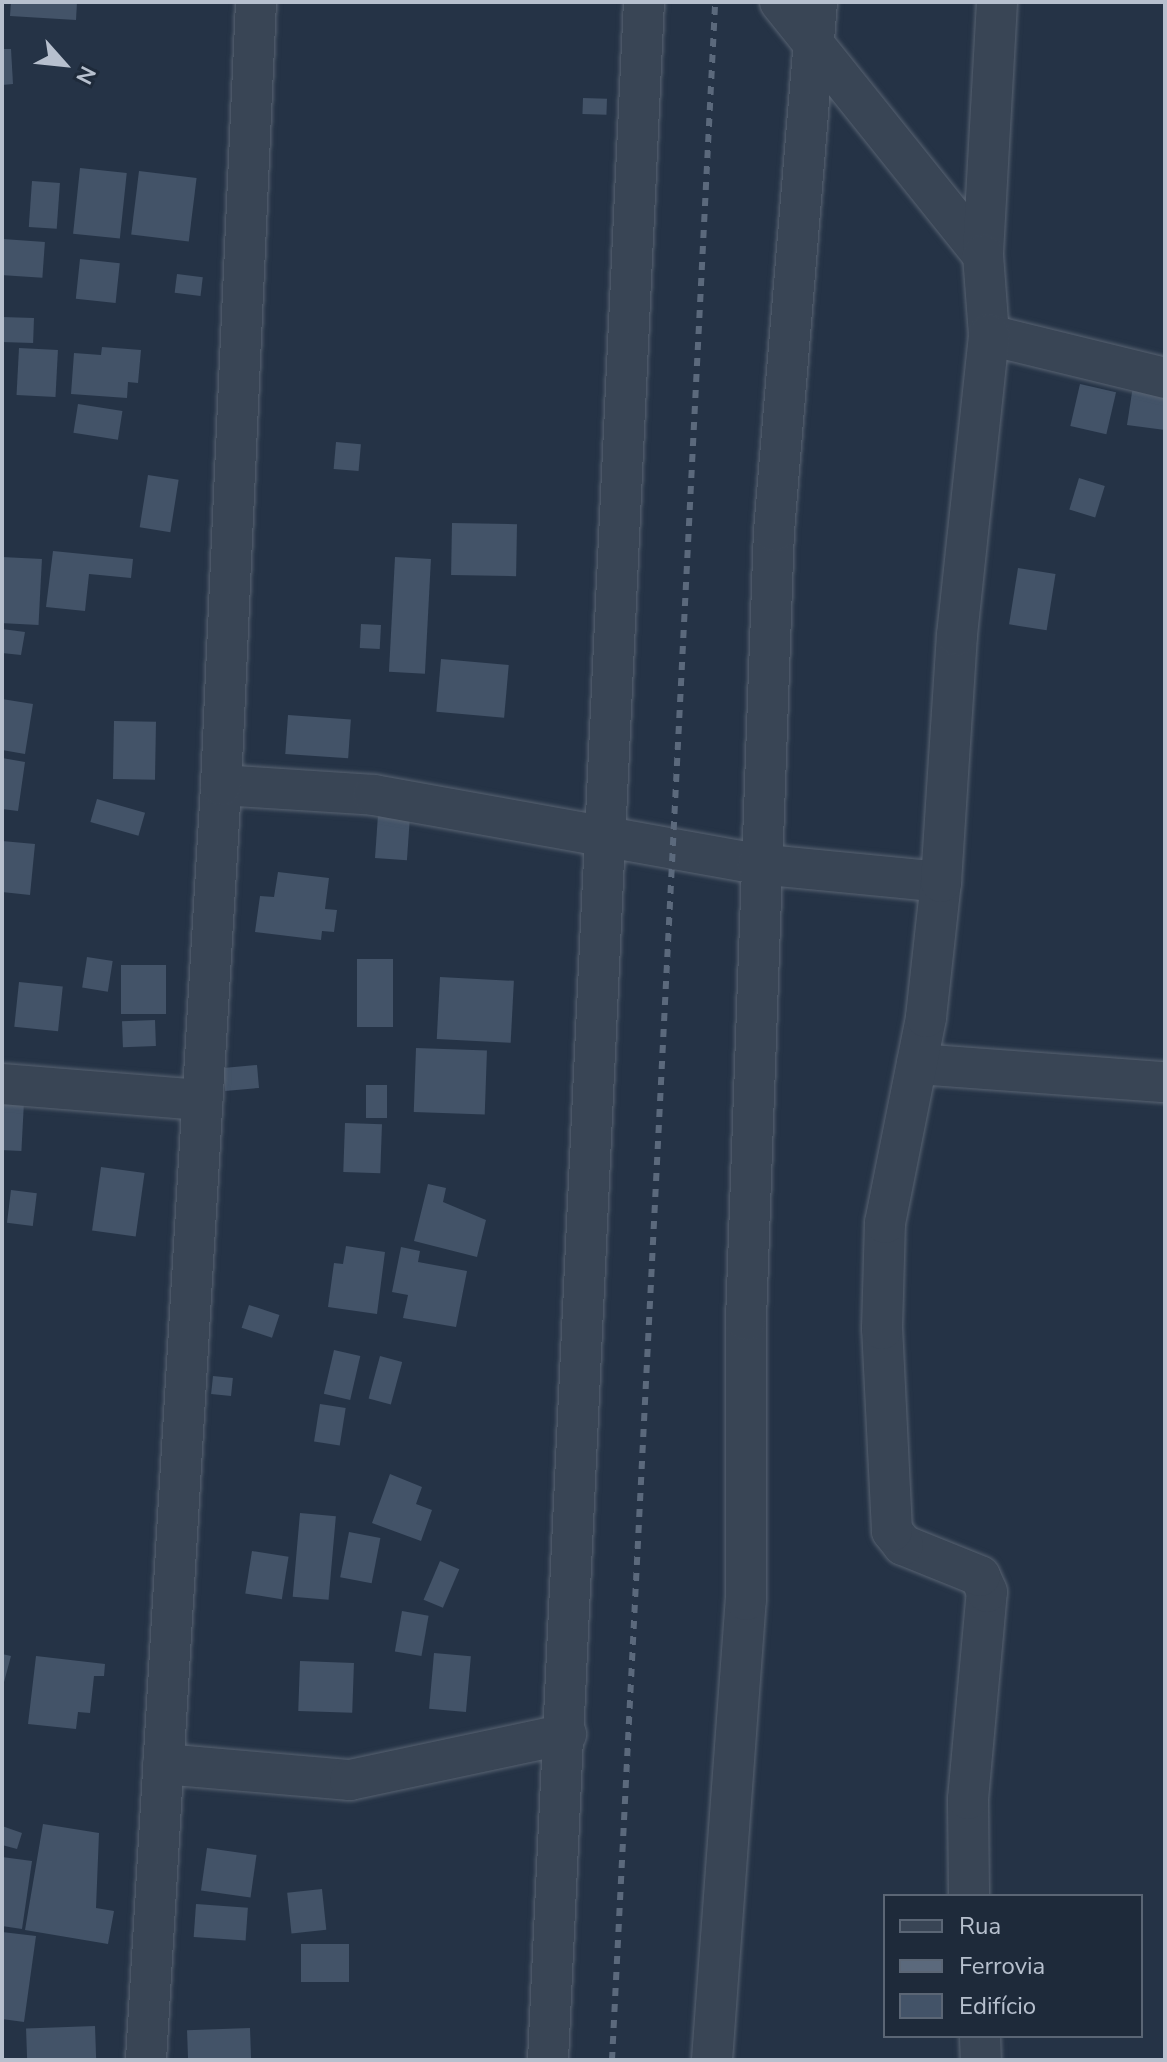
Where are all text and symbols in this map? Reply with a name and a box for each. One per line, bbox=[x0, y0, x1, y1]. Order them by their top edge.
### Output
north arrow bbox=[24, 24, 104, 104]
text: N bbox=[68, 61, 102, 89]
legend bbox=[883, 1894, 1143, 2038]
text: Rua bbox=[959, 1910, 1001, 1942]
text: Ferrovia bbox=[959, 1950, 1045, 1982]
text: Edifício bbox=[959, 1990, 1036, 2022]

